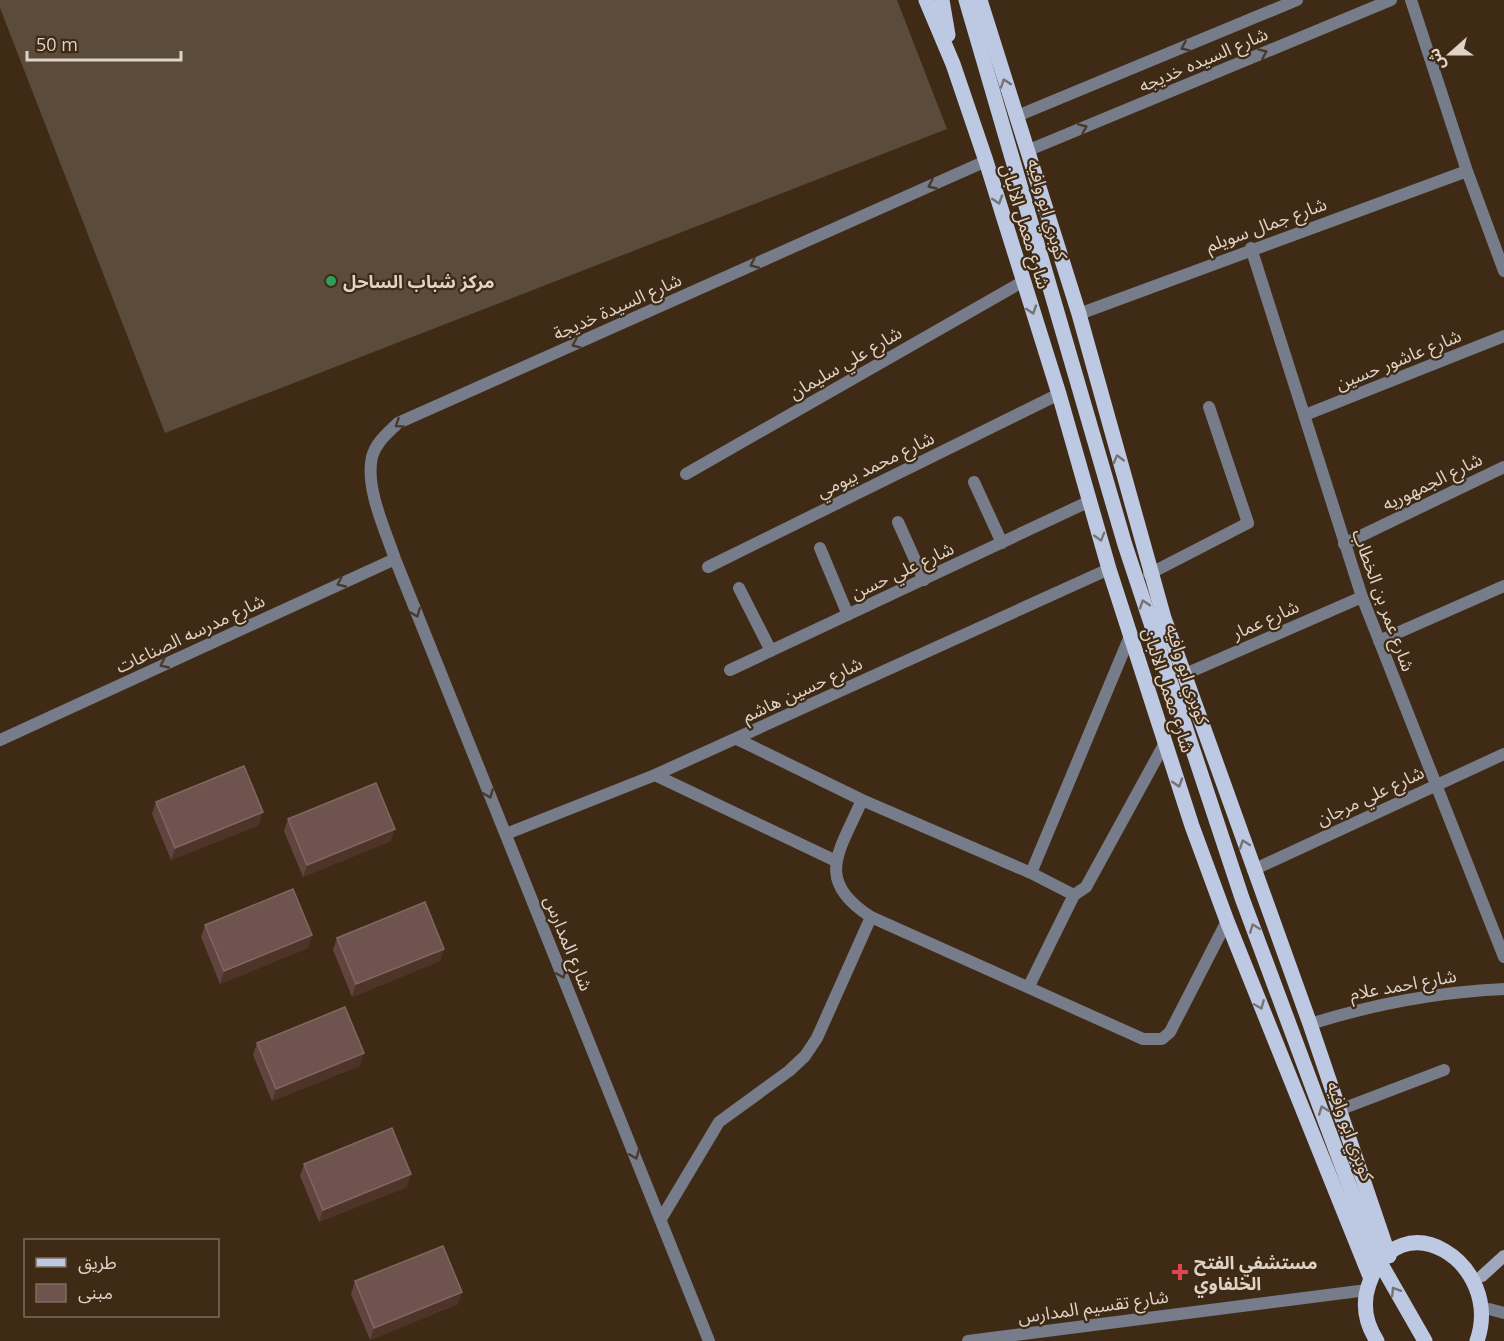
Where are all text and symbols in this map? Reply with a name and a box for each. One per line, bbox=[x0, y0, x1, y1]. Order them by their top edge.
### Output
street label: شارع السيده خديجه bbox=[1135, 21, 1272, 100]
scale bar bbox=[27, 24, 182, 62]
north arrow bbox=[1420, 24, 1480, 84]
text: 50 m bbox=[36, 32, 78, 56]
one-way arrow bbox=[1180, 40, 1191, 52]
text: ش bbox=[1422, 45, 1450, 74]
one-way arrow bbox=[1257, 48, 1268, 60]
one-way arrow bbox=[1000, 78, 1013, 89]
one-way arrow bbox=[1077, 123, 1088, 135]
street label: كوبري ابو وافيه bbox=[1020, 156, 1074, 264]
street label: شارع معمل الالبان bbox=[993, 160, 1056, 293]
one-way arrow bbox=[928, 178, 939, 190]
street label: شارع جمال سويلم bbox=[1202, 191, 1331, 260]
one-way arrow bbox=[991, 194, 1003, 205]
one-way arrow bbox=[750, 257, 761, 269]
street label: شارع السيدة خديجة bbox=[549, 267, 686, 348]
place label: مركز شباب الساحل bbox=[343, 269, 495, 293]
marker: مركز شباب الساحل bbox=[324, 274, 338, 288]
one-way arrow bbox=[1025, 304, 1037, 315]
street label: شارع علي سليمان bbox=[784, 320, 907, 407]
street label: شارع عاشور حسين bbox=[1332, 323, 1466, 398]
one-way arrow bbox=[572, 337, 583, 349]
one-way arrow bbox=[395, 417, 405, 429]
street label: شارع محمد بيومي bbox=[812, 425, 939, 506]
street label: شارع الجمهوريه bbox=[1378, 446, 1487, 518]
one-way arrow bbox=[1113, 454, 1125, 465]
street label: شارع عمر بن الخطاب bbox=[1344, 525, 1421, 676]
one-way arrow bbox=[1093, 531, 1105, 542]
street label: شارع علي حسن bbox=[847, 536, 959, 607]
one-way arrow bbox=[337, 576, 348, 588]
street label: شارع مدرسه الصناعات bbox=[112, 588, 270, 681]
street label: شارع عمار bbox=[1227, 594, 1304, 648]
one-way arrow bbox=[1139, 599, 1151, 610]
one-way arrow bbox=[409, 607, 421, 618]
street label: كوبري ابو وافيه bbox=[1158, 621, 1216, 729]
street label: شارع معمل الالبان bbox=[1135, 624, 1200, 756]
street label: شارع حسين هاشم bbox=[738, 651, 867, 730]
one-way arrow bbox=[160, 657, 171, 669]
street label: شارع علي مرجان bbox=[1312, 760, 1429, 833]
one-way arrow bbox=[1171, 777, 1184, 788]
one-way arrow bbox=[482, 787, 494, 798]
one-way arrow bbox=[1238, 839, 1251, 850]
street label: شارع المدارس bbox=[536, 892, 599, 995]
one-way arrow bbox=[1248, 923, 1261, 934]
street label: شارع احمد علام bbox=[1348, 963, 1459, 1008]
one-way arrow bbox=[555, 968, 567, 979]
one-way arrow bbox=[1253, 999, 1266, 1010]
street label: كوبري ابو وافيه bbox=[1320, 1078, 1380, 1185]
one-way arrow bbox=[1317, 1105, 1330, 1116]
one-way arrow bbox=[628, 1149, 641, 1160]
legend bbox=[24, 1239, 219, 1317]
text: طريق bbox=[78, 1250, 117, 1274]
place label: مستشفي الفتح الخلفاوي bbox=[1194, 1250, 1318, 1298]
marker: مستشفي الفتح الخلفاوي bbox=[1171, 1263, 1189, 1281]
text: مبنى bbox=[78, 1280, 113, 1304]
street label: شارع تقسيم المدارس bbox=[1016, 1284, 1170, 1331]
one-way arrow bbox=[1391, 1287, 1402, 1298]

